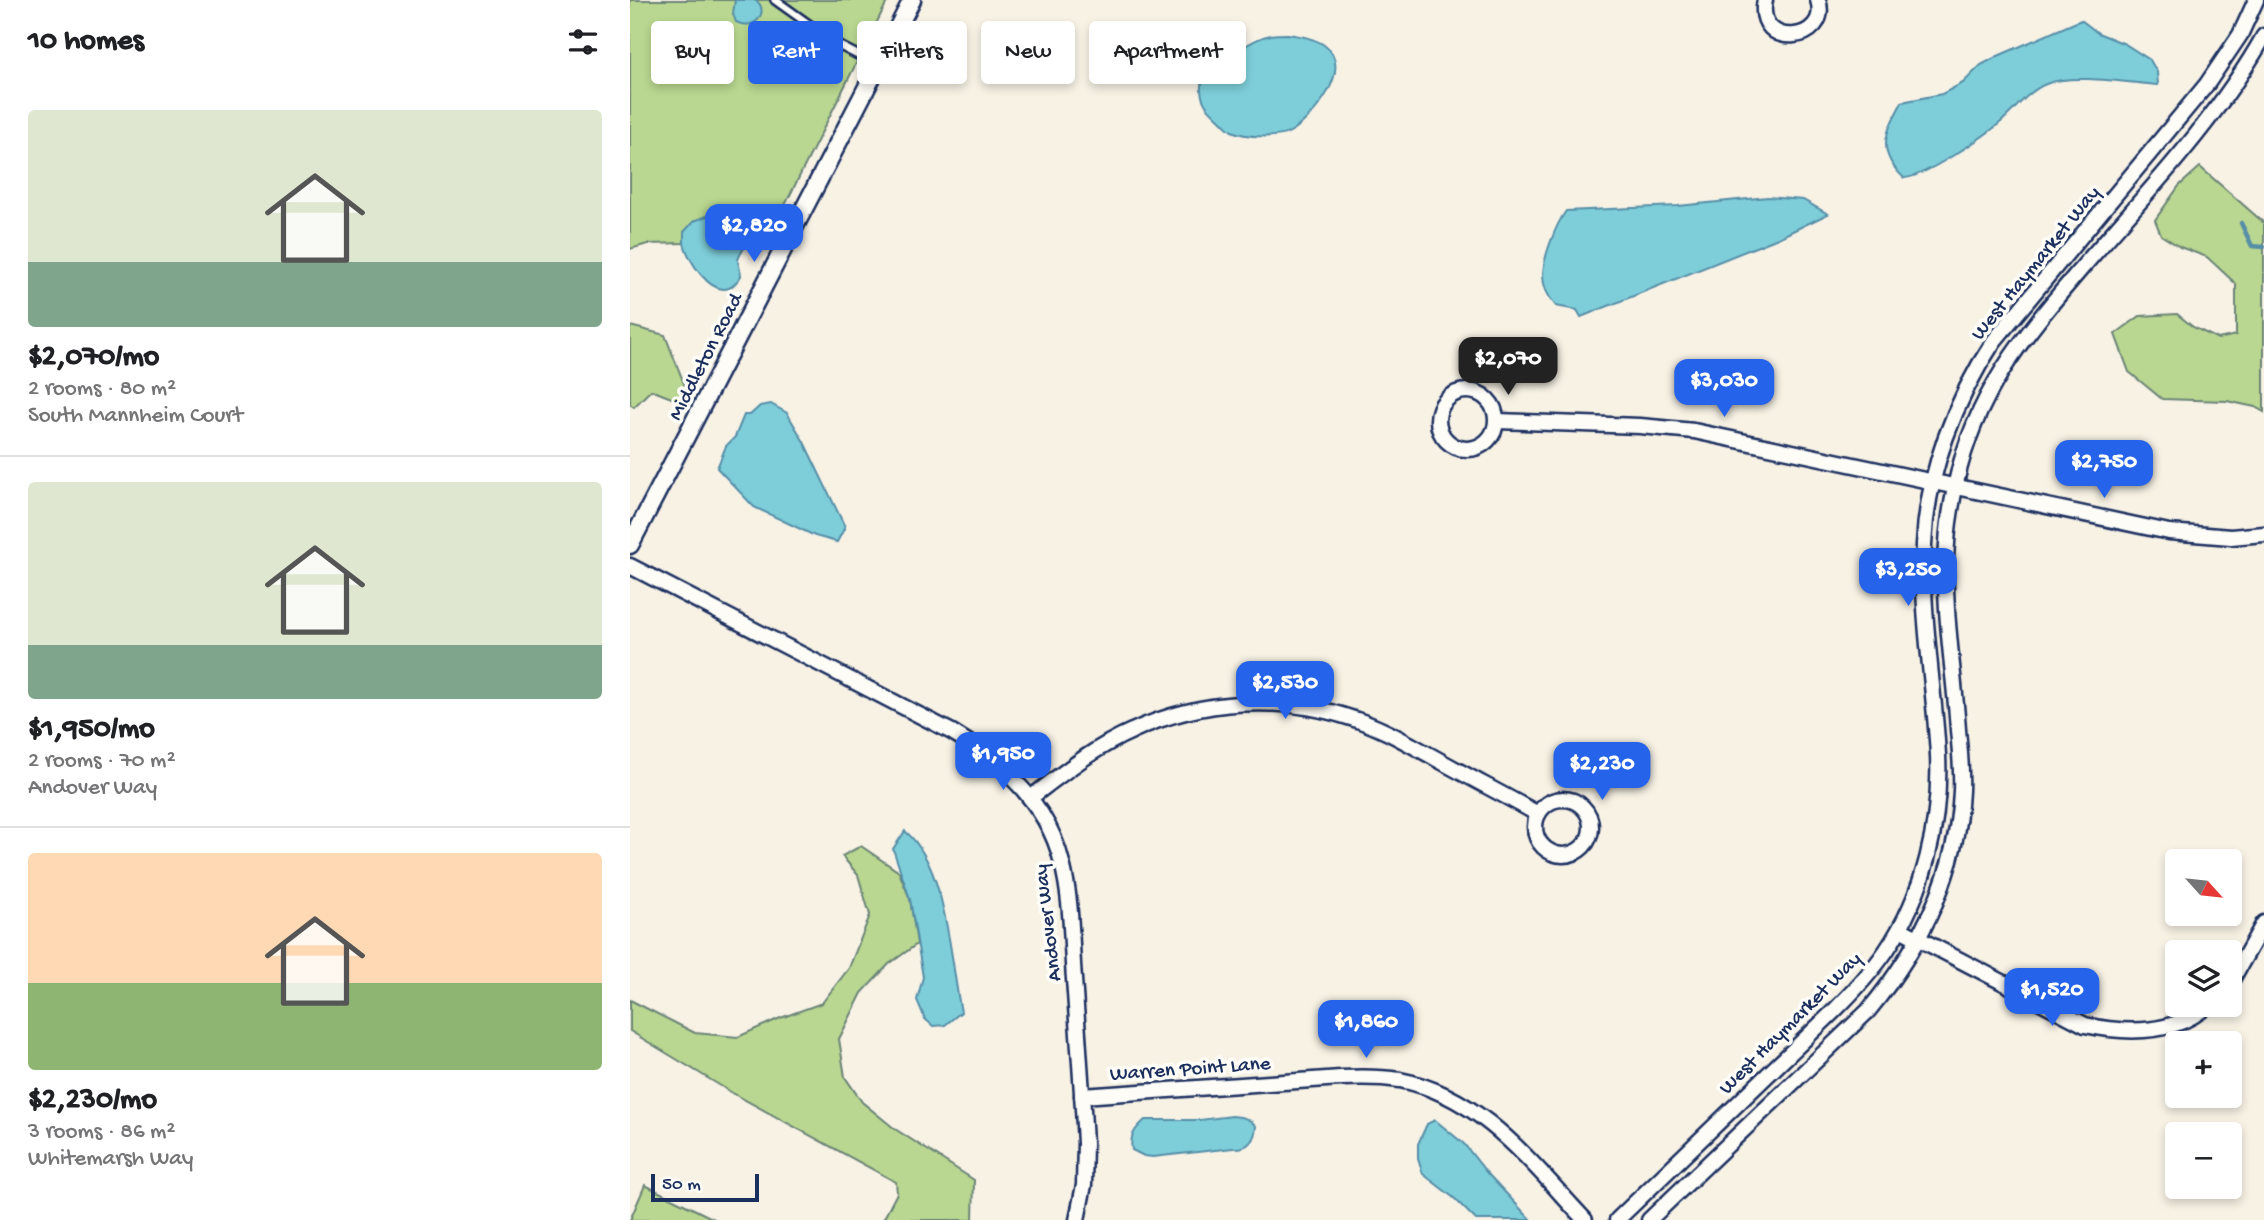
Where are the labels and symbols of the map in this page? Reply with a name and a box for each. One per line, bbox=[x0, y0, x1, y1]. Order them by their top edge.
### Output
street label: West Haymarket Way bbox=[1967, 182, 2107, 346]
pin: $2,820 bbox=[697, 204, 811, 264]
street label: Middleton Road bbox=[664, 288, 751, 425]
pin: $2,070 bbox=[1451, 338, 1565, 397]
pin: $3,030 bbox=[1667, 360, 1781, 419]
pin: $2,750 bbox=[2047, 440, 2161, 500]
pin: $3,250 bbox=[1851, 548, 1965, 608]
pin: $2,530 bbox=[1228, 662, 1342, 721]
pin: $1,950 bbox=[946, 732, 1060, 792]
pin: $2,230 bbox=[1545, 742, 1659, 802]
north arrow bbox=[2165, 849, 2242, 926]
street label: Andover Way bbox=[1030, 863, 1069, 983]
street label: West Haymarket Way bbox=[1715, 948, 1868, 1101]
pin: $1,520 bbox=[1995, 968, 2109, 1028]
pin: $1,860 bbox=[1309, 1000, 1423, 1060]
street label: Warren Point Lane bbox=[1109, 1052, 1273, 1089]
scale bar bbox=[651, 1171, 760, 1203]

